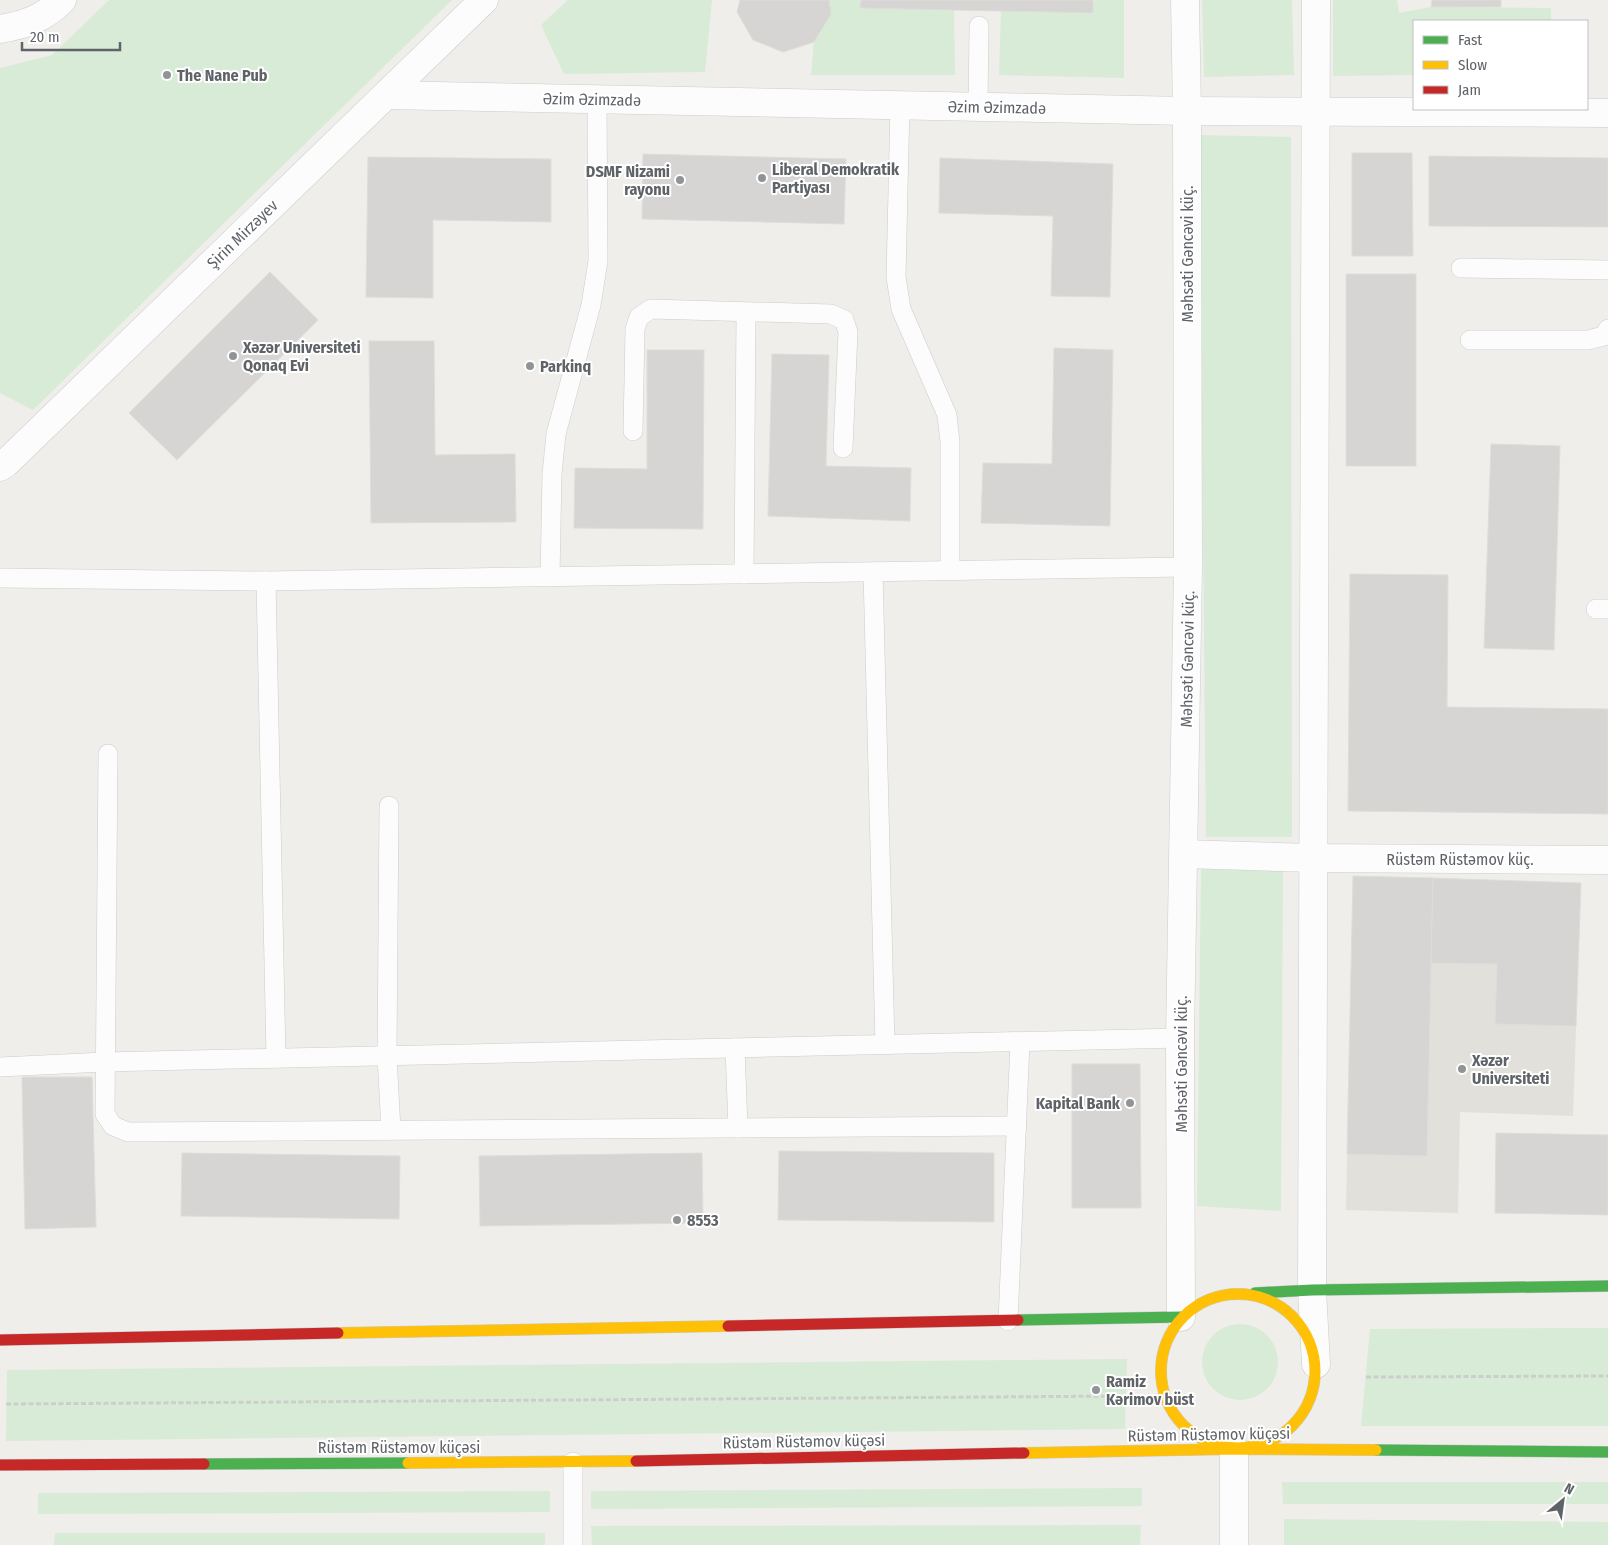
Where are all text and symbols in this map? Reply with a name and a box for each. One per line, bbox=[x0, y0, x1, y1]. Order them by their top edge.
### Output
scale bar bbox=[22, 20, 120, 52]
legend bbox=[1413, 20, 1588, 110]
text: 20 m bbox=[30, 28, 60, 46]
text: Fast bbox=[1458, 31, 1482, 49]
text: Slow bbox=[1458, 56, 1487, 74]
place label: The Nane Pub bbox=[177, 66, 268, 85]
marker: The Nane Pub bbox=[161, 69, 173, 81]
text: Jam bbox=[1458, 81, 1481, 99]
street label: Əzim Əzimzadə bbox=[543, 89, 641, 110]
street label: Əzim Əzimzadə bbox=[948, 97, 1046, 118]
place label: Liberal Demokratik Partiyası bbox=[772, 160, 900, 197]
place label: DSMF Nizami rayonu bbox=[586, 162, 670, 199]
marker: Liberal Demokratik Partiyası bbox=[756, 172, 768, 184]
marker: DSMF Nizami rayonu bbox=[674, 174, 686, 186]
street label: Məhsəti Gəncəvi küç. bbox=[1178, 186, 1197, 322]
street label: Şirin Mirzəyev bbox=[203, 196, 282, 273]
place label: Xəzər Universiteti Qonaq Evi bbox=[242, 338, 361, 375]
marker: Xəzər Universiteti Qonaq Evi bbox=[227, 350, 239, 362]
place label: Parkinq bbox=[540, 357, 591, 376]
marker: Parkinq bbox=[524, 360, 536, 372]
street label: Məhsəti Gəncəvi küç. bbox=[1177, 590, 1198, 728]
street label: Rüstəm Rüstəmov küç. bbox=[1386, 850, 1534, 869]
street label: Məhsəti Gəncəvi küç. bbox=[1172, 996, 1191, 1132]
place label: Xəzər Universiteti bbox=[1471, 1051, 1550, 1088]
marker: Xəzər Universiteti bbox=[1456, 1063, 1468, 1075]
place label: Kapital Bank bbox=[1036, 1094, 1121, 1113]
marker: Kapital Bank bbox=[1124, 1097, 1136, 1109]
place label: 8553 bbox=[687, 1211, 719, 1230]
marker: 8553 bbox=[671, 1214, 683, 1226]
place label: Ramiz Kərimov büst bbox=[1106, 1372, 1195, 1409]
marker: Ramiz Kərimov büst bbox=[1090, 1384, 1102, 1396]
street label: Rüstəm Rüstəmov küçəsi bbox=[1128, 1424, 1290, 1445]
street label: Rüstəm Rüstəmov küçəsi bbox=[723, 1431, 885, 1452]
street label: Rüstəm Rüstəmov küçəsi bbox=[318, 1438, 480, 1457]
north arrow bbox=[1538, 1475, 1588, 1525]
text: N bbox=[1561, 1480, 1577, 1499]

